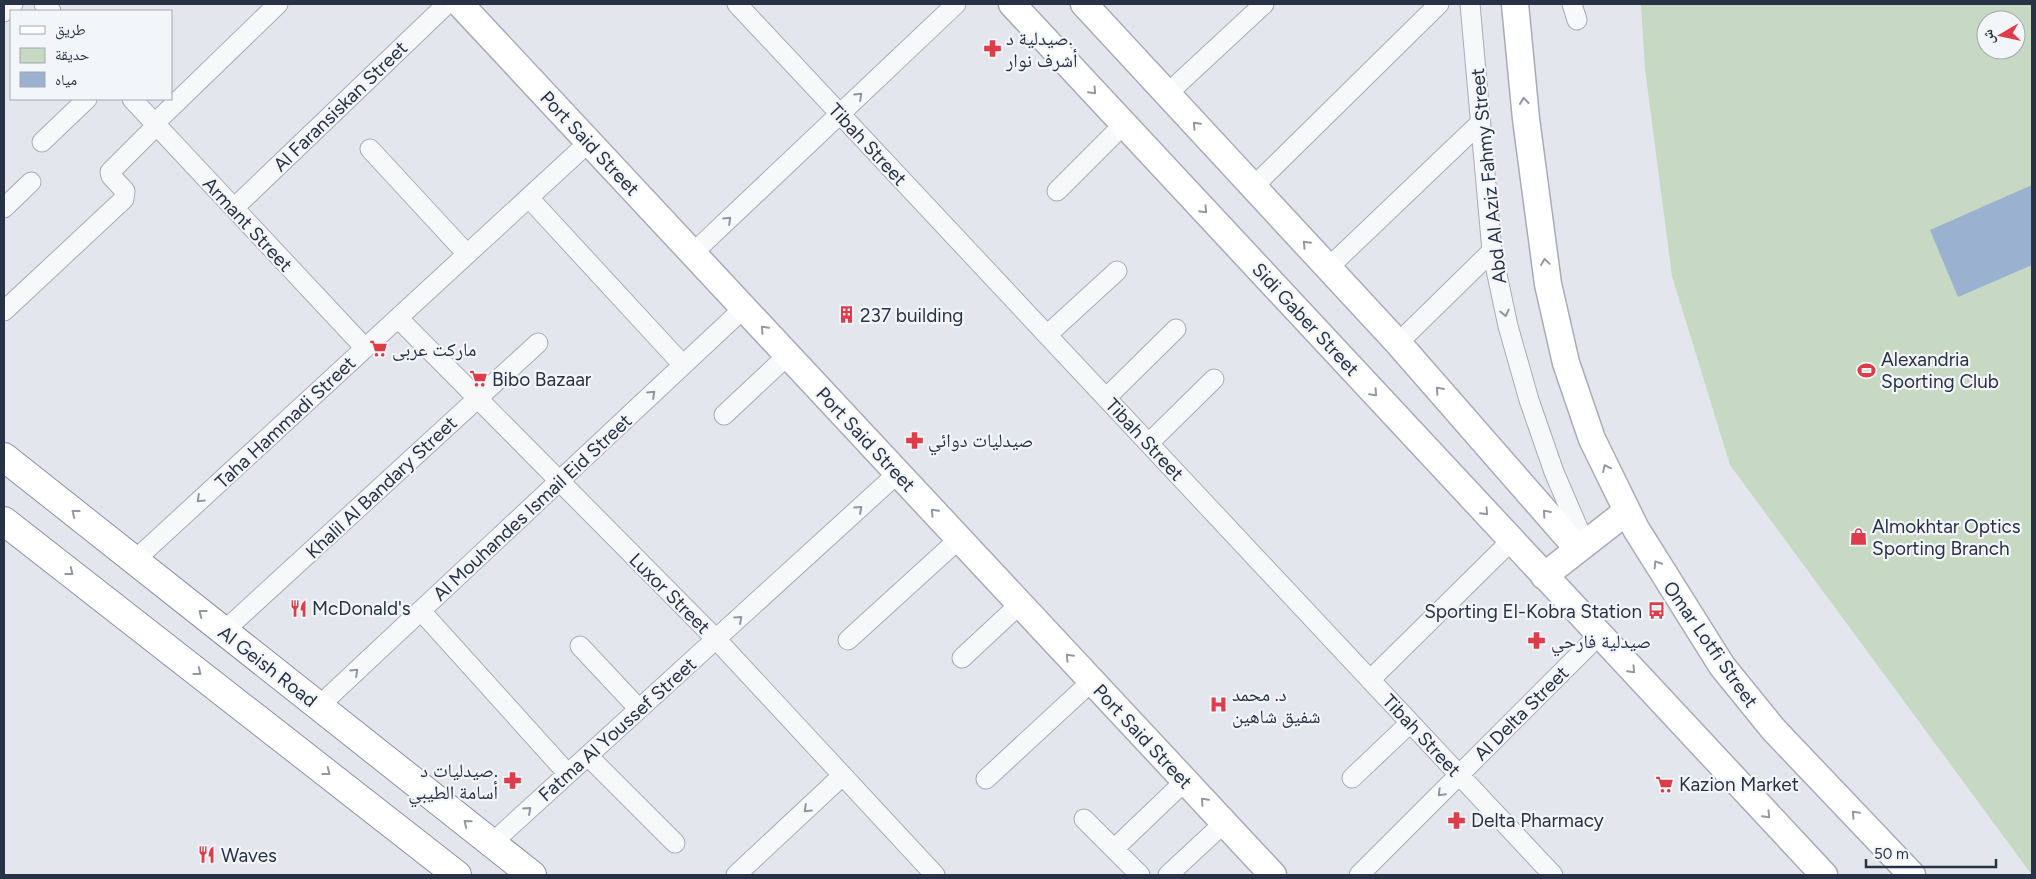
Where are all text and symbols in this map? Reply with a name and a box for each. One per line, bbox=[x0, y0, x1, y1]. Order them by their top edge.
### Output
legend bbox=[10, 10, 172, 100]
north arrow bbox=[1976, 10, 2026, 60]
text: طريق bbox=[55, 21, 86, 40]
place label: صيدلية د. أشرف نوار bbox=[1005, 27, 1077, 72]
text: ش bbox=[1979, 28, 1998, 46]
street label: Al Faransiskan Street bbox=[268, 36, 412, 176]
pharmacy icon: صيدلية د. أشرف نوار bbox=[982, 39, 1002, 59]
text: حديقة bbox=[55, 46, 90, 64]
street label: Abd Al Aziz Fahmy Street bbox=[1466, 67, 1511, 285]
text: مياه bbox=[55, 71, 77, 89]
one-way arrow bbox=[1087, 85, 1096, 94]
street label: Port Said Street bbox=[535, 86, 644, 201]
one-way arrow bbox=[853, 93, 862, 102]
one-way arrow bbox=[1519, 97, 1530, 105]
street label: Tibah Street bbox=[824, 98, 912, 190]
one-way arrow bbox=[1193, 121, 1202, 130]
street label: Armant Street bbox=[198, 172, 297, 276]
one-way arrow bbox=[1198, 204, 1207, 213]
one-way arrow bbox=[722, 217, 731, 226]
one-way arrow bbox=[1303, 241, 1312, 250]
street label: Sidi Gaber Street bbox=[1247, 258, 1364, 381]
one-way arrow bbox=[1540, 258, 1550, 267]
place label: 237 building bbox=[860, 304, 963, 327]
building icon: 237 building bbox=[836, 305, 856, 325]
one-way arrow bbox=[1499, 308, 1510, 317]
one-way arrow bbox=[761, 326, 770, 335]
place label: ماركت عربى bbox=[392, 338, 476, 361]
supermarket icon: ماركت عربى bbox=[368, 339, 388, 359]
place label: Alexandria Sporting Club bbox=[1881, 348, 1999, 393]
street label: Taha Hammadi Street bbox=[210, 351, 360, 493]
sports icon: Alexandria Sporting Club bbox=[1857, 360, 1877, 380]
place label: Bibo Bazaar bbox=[492, 368, 592, 391]
supermarket icon: Bibo Bazaar bbox=[468, 369, 488, 389]
street label: Port Said Street bbox=[811, 382, 920, 497]
one-way arrow bbox=[1368, 387, 1377, 396]
one-way arrow bbox=[1436, 387, 1445, 396]
one-way arrow bbox=[647, 391, 656, 400]
street label: Tibah Street bbox=[1101, 393, 1189, 485]
street label: Al Mouhandes Ismail Eid Street bbox=[428, 409, 636, 606]
street label: Khalil Al Bandary Street bbox=[301, 411, 462, 563]
place label: صيدليات دوائي bbox=[928, 429, 1033, 456]
pharmacy icon: صيدليات دوائي bbox=[904, 430, 924, 450]
one-way arrow bbox=[1601, 464, 1612, 473]
one-way arrow bbox=[197, 494, 206, 503]
one-way arrow bbox=[853, 506, 862, 515]
one-way arrow bbox=[1479, 506, 1488, 515]
one-way arrow bbox=[931, 509, 940, 518]
one-way arrow bbox=[1542, 509, 1551, 518]
one-way arrow bbox=[72, 510, 81, 518]
place label: Almokhtar Optics Sporting Branch bbox=[1872, 515, 2021, 560]
shop icon: Almokhtar Optics Sporting Branch bbox=[1848, 527, 1868, 547]
street label: Luxor Street bbox=[624, 548, 715, 639]
one-way arrow bbox=[1654, 561, 1664, 570]
one-way arrow bbox=[64, 567, 73, 575]
street label: Omar Lotfi Street bbox=[1658, 577, 1763, 712]
place label: McDonald's bbox=[312, 597, 411, 620]
restaurant icon: McDonald's bbox=[288, 598, 308, 618]
place label: Sporting El-Kobra Station bbox=[1424, 600, 1642, 623]
bus stop icon: Sporting El-Kobra Station bbox=[1646, 601, 1666, 621]
one-way arrow bbox=[199, 611, 208, 619]
one-way arrow bbox=[733, 615, 742, 624]
street label: Al Geish Road bbox=[214, 621, 322, 712]
place label: صيدلية فارحي bbox=[1551, 630, 1651, 657]
pharmacy icon: صيدلية فارحي bbox=[1527, 631, 1547, 651]
street label: Fatma Al Youssef Street bbox=[534, 652, 701, 806]
one-way arrow bbox=[1066, 653, 1075, 662]
street label: Al Delta Street bbox=[1469, 661, 1573, 765]
one-way arrow bbox=[1626, 665, 1635, 674]
one-way arrow bbox=[192, 666, 202, 675]
one-way arrow bbox=[349, 669, 358, 678]
street label: Port Said Street bbox=[1088, 679, 1197, 794]
place label: د. محمد شفيق شاهين bbox=[1232, 683, 1321, 728]
street label: Tibah Street bbox=[1378, 689, 1466, 781]
hospital icon: د. محمد شفيق شاهين bbox=[1208, 695, 1228, 715]
place label: صيدليات د. أسامة الطيبي bbox=[408, 759, 498, 808]
one-way arrow bbox=[321, 766, 330, 775]
pharmacy icon: صيدليات د. أسامة الطيبي bbox=[502, 771, 522, 791]
place label: Kazion Market bbox=[1679, 773, 1799, 796]
supermarket icon: Kazion Market bbox=[1655, 774, 1675, 794]
one-way arrow bbox=[1438, 787, 1447, 796]
one-way arrow bbox=[1201, 798, 1210, 807]
one-way arrow bbox=[803, 803, 812, 812]
one-way arrow bbox=[522, 807, 531, 816]
place label: Delta Pharmacy bbox=[1471, 809, 1604, 832]
one-way arrow bbox=[1761, 809, 1770, 818]
pharmacy icon: Delta Pharmacy bbox=[1447, 810, 1467, 830]
one-way arrow bbox=[1852, 810, 1861, 819]
one-way arrow bbox=[463, 820, 472, 829]
scale bar bbox=[1866, 836, 1996, 868]
place label: Waves bbox=[221, 844, 277, 867]
restaurant icon: Waves bbox=[197, 845, 217, 865]
text: 50 m bbox=[1874, 845, 1909, 863]

